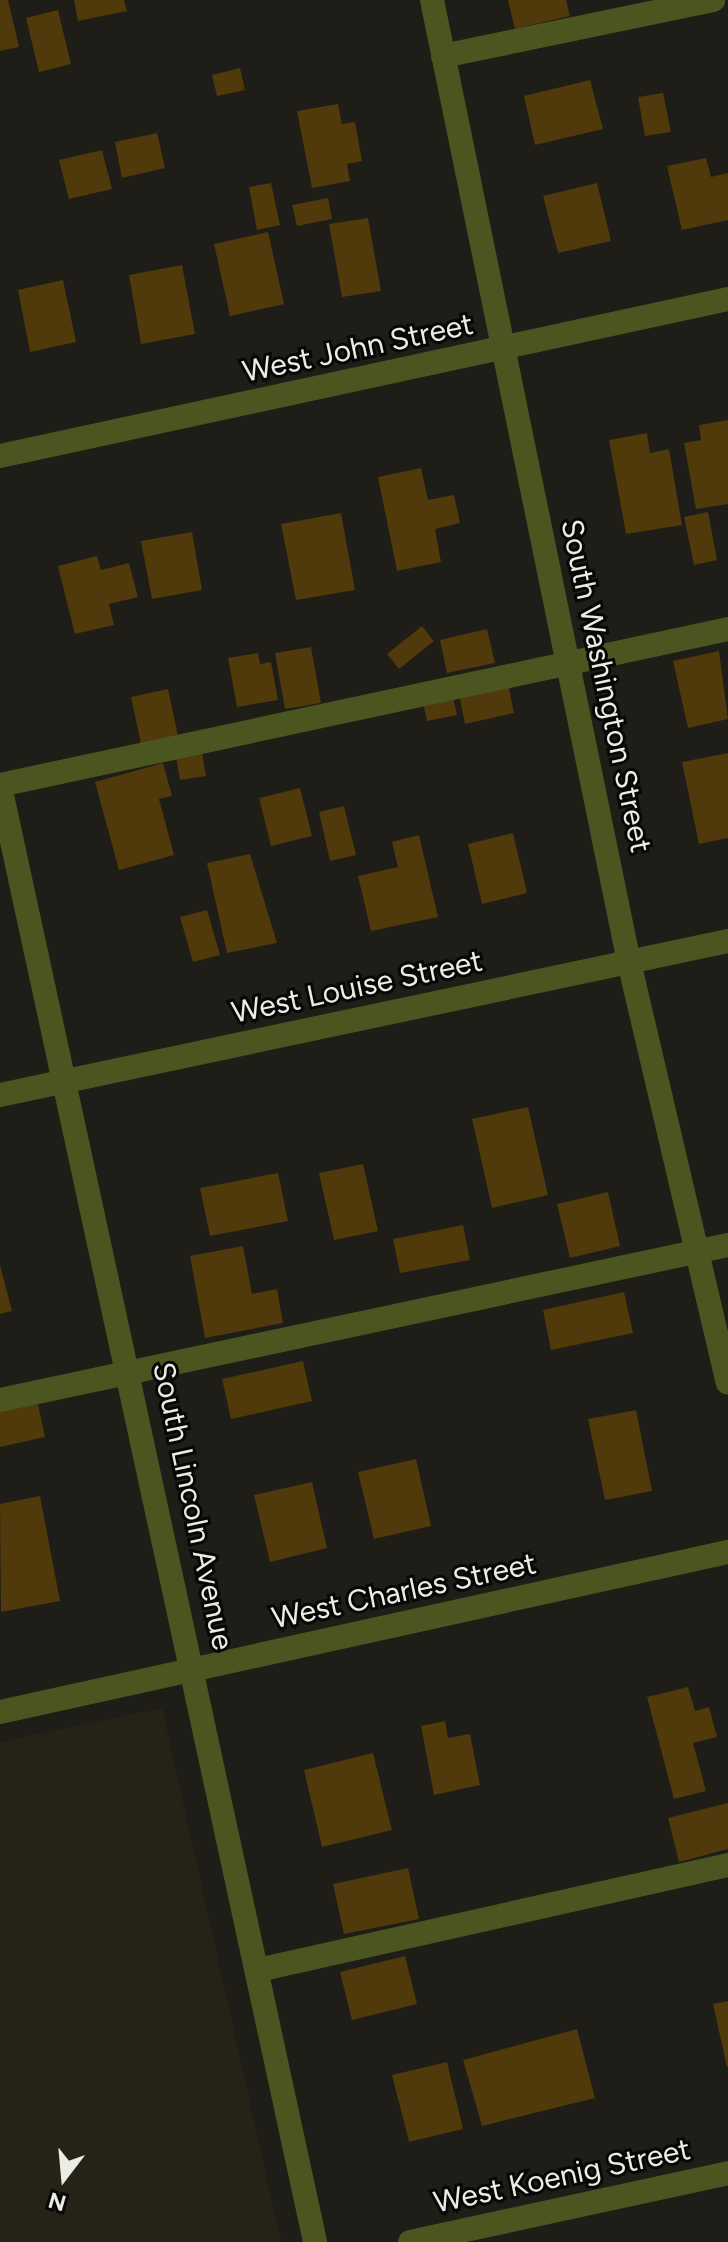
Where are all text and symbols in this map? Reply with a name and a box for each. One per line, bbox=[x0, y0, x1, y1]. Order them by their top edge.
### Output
street label: West John Street bbox=[240, 306, 476, 390]
street label: South Washington Street bbox=[553, 516, 659, 856]
street label: West Louise Street bbox=[228, 943, 486, 1031]
street label: South Lincoln Avenue bbox=[145, 1359, 241, 1653]
street label: West Charles Street bbox=[269, 1545, 539, 1637]
street label: West Koenig Street bbox=[430, 2131, 694, 2221]
north arrow bbox=[24, 2138, 104, 2218]
text: N bbox=[45, 2186, 69, 2217]

